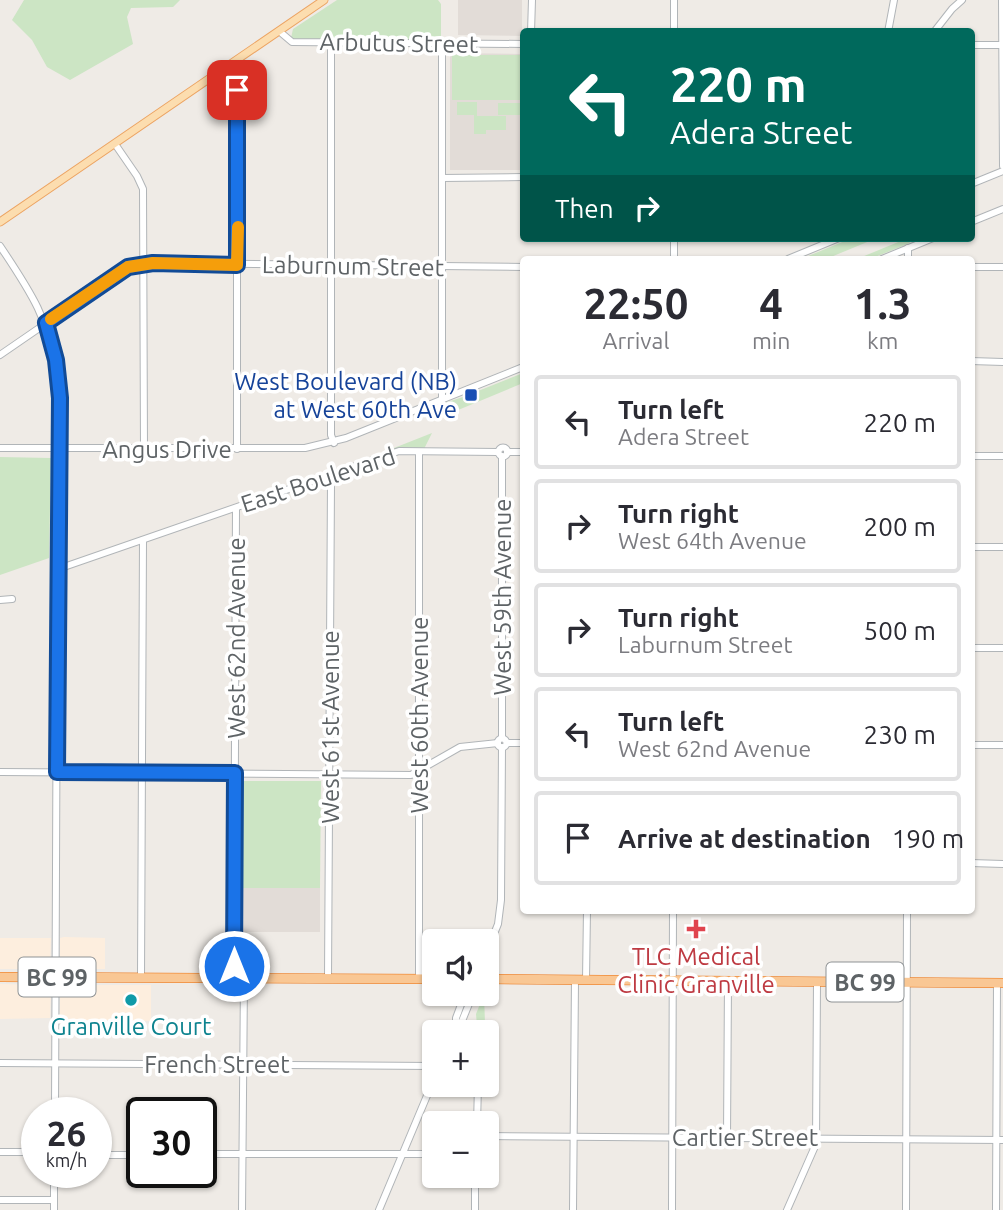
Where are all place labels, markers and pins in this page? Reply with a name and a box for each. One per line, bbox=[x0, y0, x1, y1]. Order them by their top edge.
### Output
pin bbox=[207, 60, 267, 120]
place label: West Boulevard (NB) at West 60th Ave bbox=[234, 368, 457, 423]
marker: West Boulevard (NB) at West 60th Ave bbox=[463, 387, 479, 403]
marker: TLC Medical Clinic Granville bbox=[686, 919, 706, 939]
place label: TLC Medical Clinic Granville bbox=[617, 943, 775, 998]
marker: Granville Court bbox=[123, 992, 139, 1008]
place label: Granville Court bbox=[51, 1013, 212, 1040]

